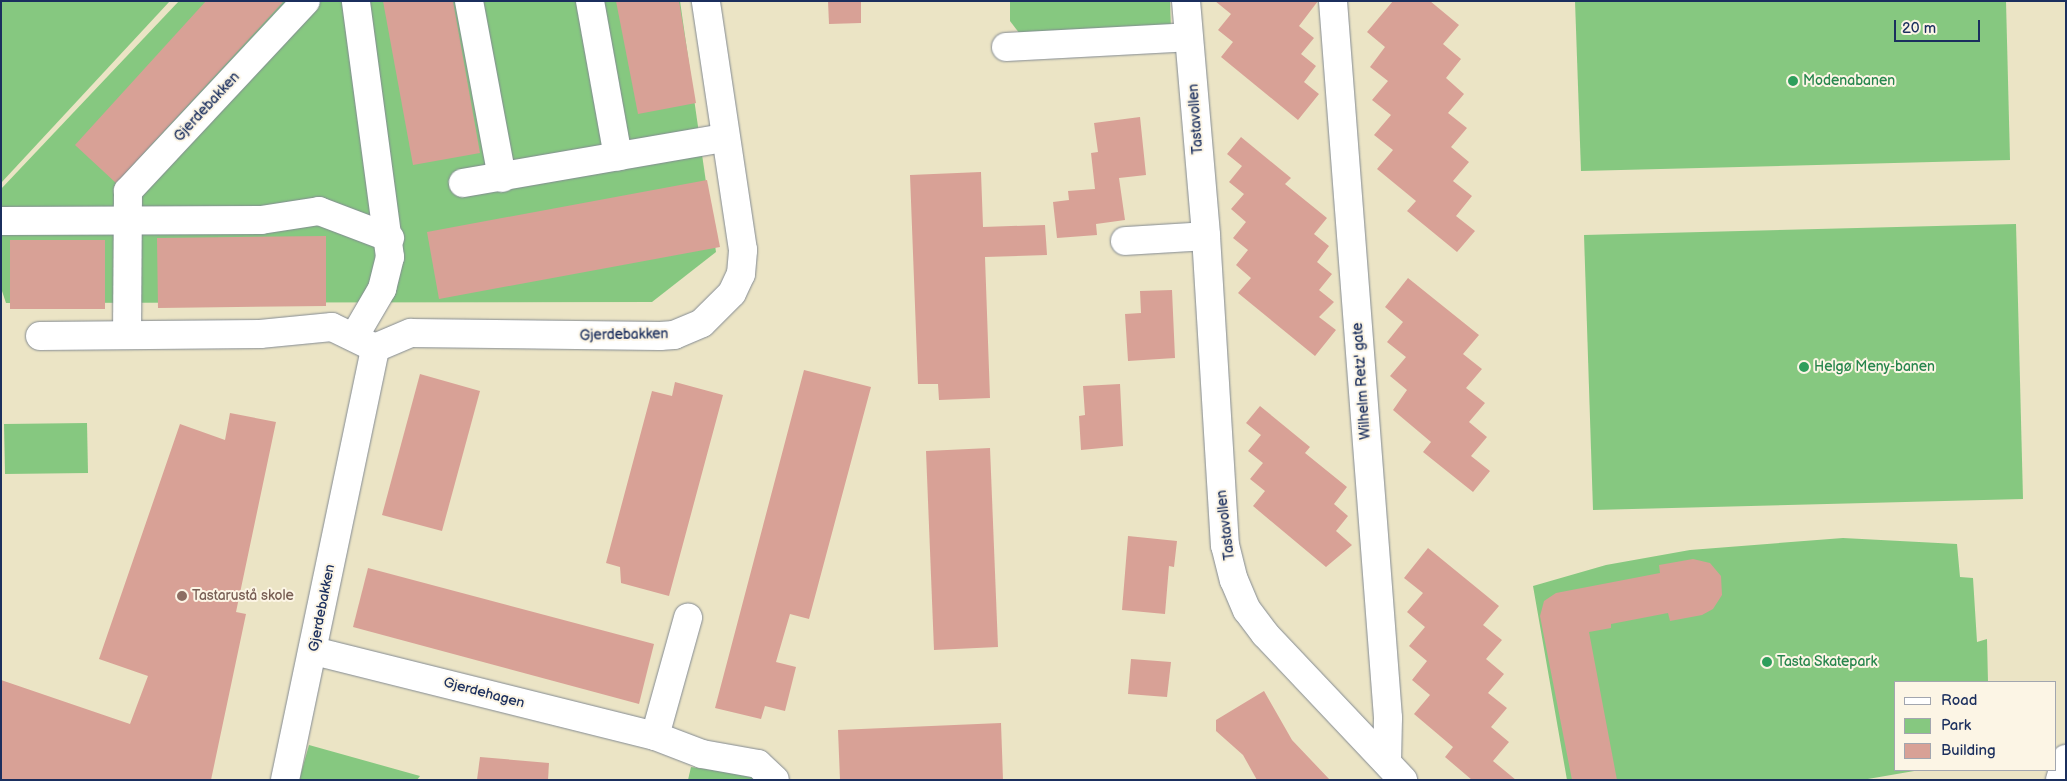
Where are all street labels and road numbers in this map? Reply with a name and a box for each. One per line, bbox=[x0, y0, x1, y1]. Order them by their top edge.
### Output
street label: Gjerdebakken bbox=[171, 69, 243, 145]
street label: Tastavollen bbox=[1185, 83, 1207, 155]
street label: Wilhelm Retz' gate bbox=[1350, 322, 1374, 440]
street label: Gjerdebakken bbox=[580, 326, 668, 344]
street label: Tastavollen bbox=[1213, 489, 1239, 561]
street label: Gjerdebakken bbox=[305, 563, 339, 653]
street label: Gjerdehagen bbox=[442, 674, 526, 712]

